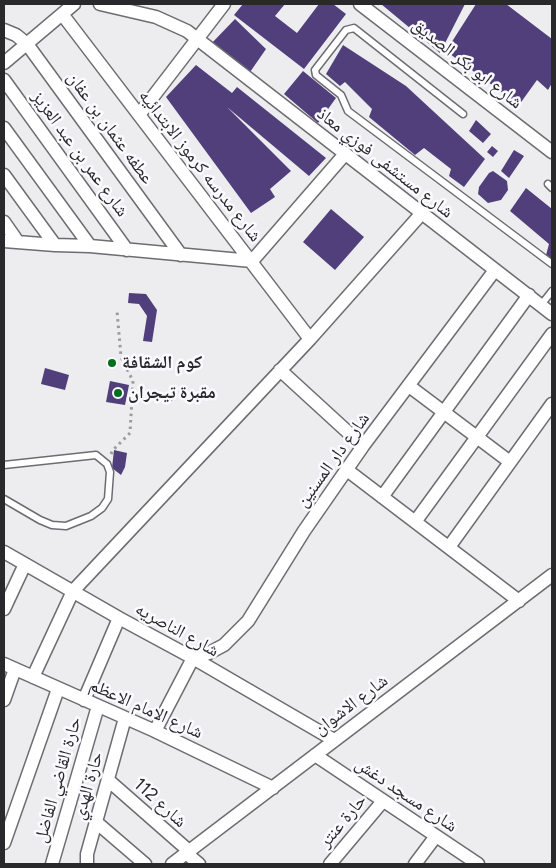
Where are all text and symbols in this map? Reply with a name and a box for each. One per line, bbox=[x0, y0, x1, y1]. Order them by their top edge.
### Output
street label: شارع ابو بكر الصديق bbox=[408, 14, 526, 114]
street label: عطفه عثمان بن عفان bbox=[62, 68, 158, 188]
street label: شارع مدرسه كرموز الابتدائيه bbox=[134, 86, 266, 246]
street label: شارع عمر بن عبد العزيز bbox=[27, 87, 133, 221]
street label: شارع مستشفى فوزي معاذ bbox=[312, 103, 458, 223]
place label: كوم الشقافة bbox=[122, 352, 202, 374]
marker: كوم الشقافة bbox=[106, 357, 118, 369]
place label: مقبرة تيجران bbox=[128, 382, 216, 404]
marker: مقبرة تيجران bbox=[112, 387, 124, 399]
street label: شارع دار المسنين bbox=[291, 409, 375, 511]
street label: شارع الناصريه bbox=[131, 598, 223, 662]
street label: شارع الاشوان bbox=[310, 670, 392, 740]
street label: شارع الامام الاعظم bbox=[86, 674, 206, 744]
street label: حارة القاضي الفاضل bbox=[30, 715, 86, 845]
street label: حارة الهدي bbox=[68, 750, 108, 822]
street label: شارع مسجد دغش bbox=[351, 753, 461, 837]
street label: شارع 112 bbox=[129, 774, 191, 832]
street label: حارة عنتر bbox=[315, 790, 371, 852]

